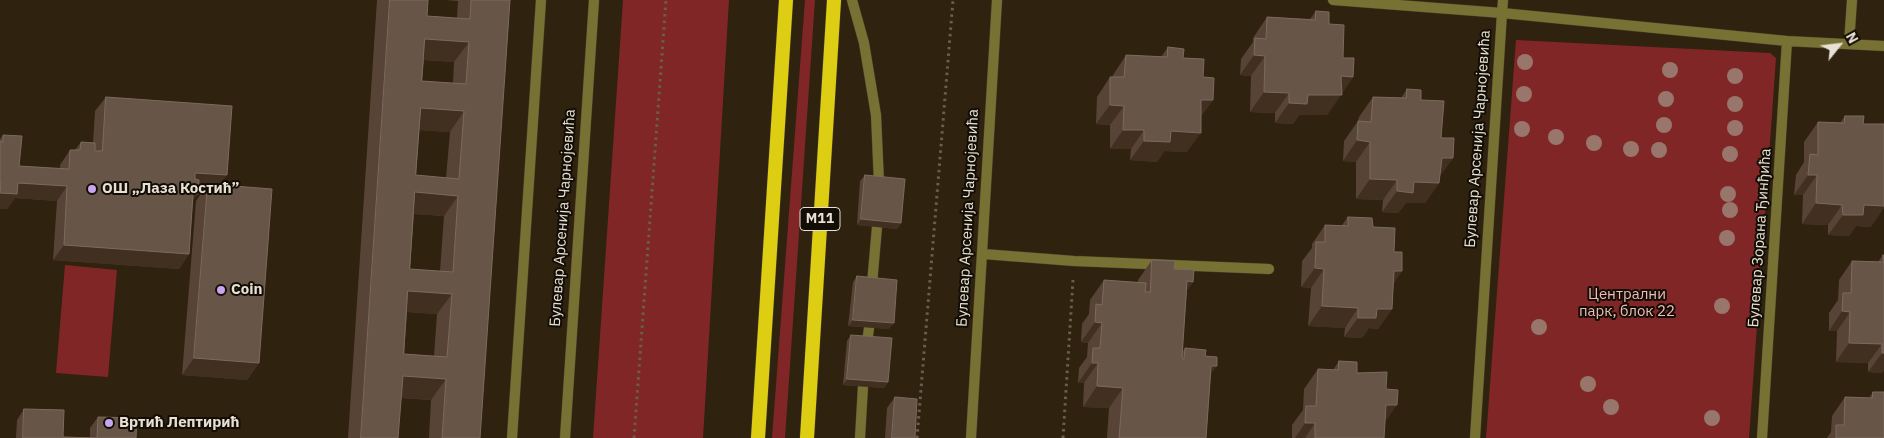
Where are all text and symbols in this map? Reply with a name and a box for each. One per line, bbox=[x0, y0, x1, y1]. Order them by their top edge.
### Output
north arrow bbox=[1814, 20, 1864, 70]
text: N bbox=[1842, 29, 1862, 47]
street label: Булевар Арсенија Чарнојевића bbox=[1461, 30, 1495, 248]
street label: Булевар Арсенија Чарнојевића bbox=[546, 109, 580, 327]
street label: Булевар Арсенија Чарнојевића bbox=[953, 109, 983, 327]
street label: Булевар Зорана Ђинђића bbox=[1745, 148, 1775, 328]
place label: ОШ „Лаза Костић” bbox=[102, 180, 239, 198]
marker: ОШ „Лаза Костић” bbox=[86, 183, 98, 195]
road number: M11 bbox=[800, 208, 840, 230]
place label: Coin bbox=[231, 281, 262, 299]
marker: Coin bbox=[215, 284, 227, 296]
park label: Централни парк, блок 22 bbox=[1579, 286, 1675, 321]
place label: Вртић Лептирић bbox=[119, 414, 239, 432]
marker: Вртић Лептирић bbox=[103, 417, 115, 429]

